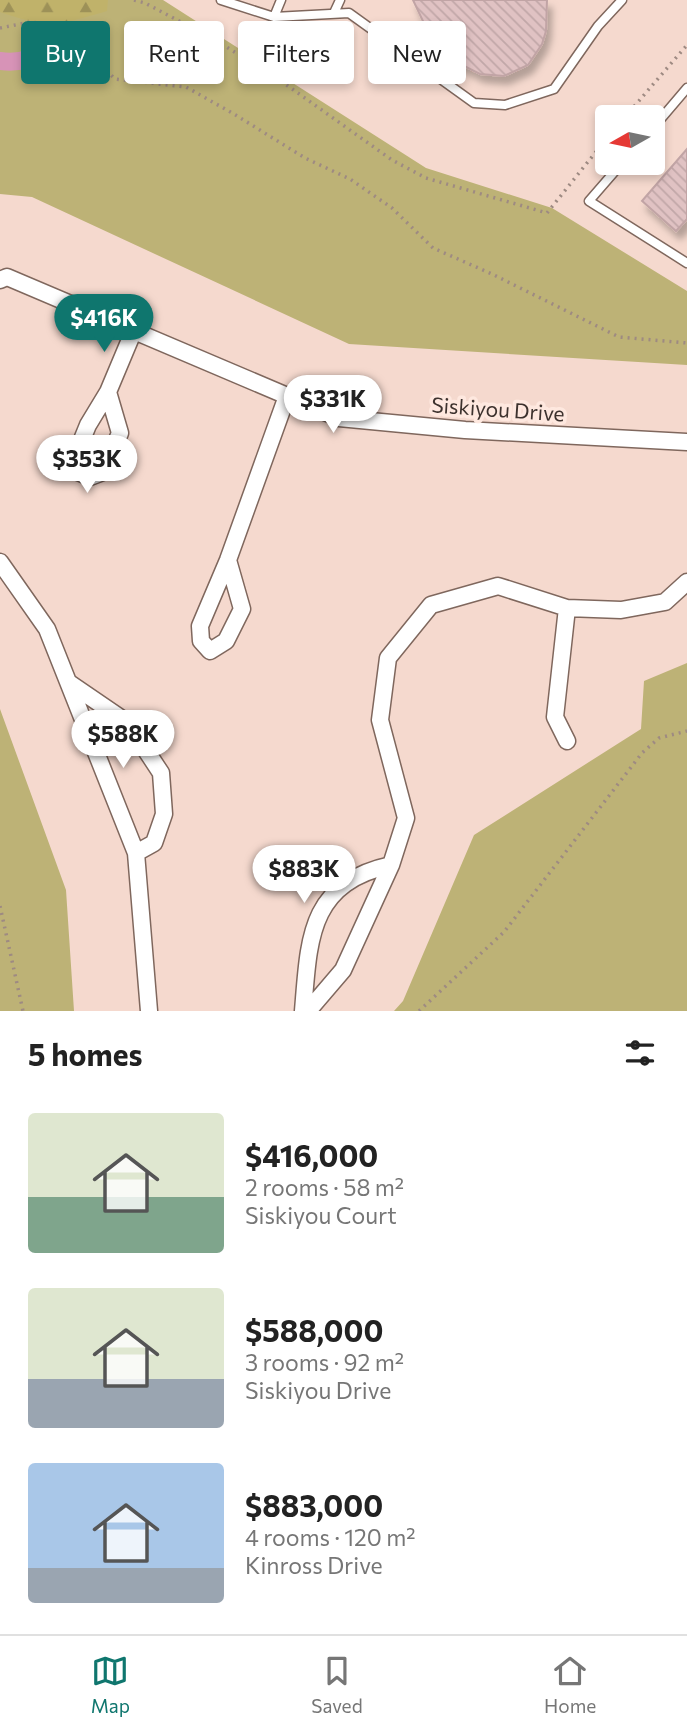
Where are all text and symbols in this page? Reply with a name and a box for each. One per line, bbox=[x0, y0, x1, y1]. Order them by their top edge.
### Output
chip: Buy bbox=[21, 21, 110, 84]
chip: Rent bbox=[124, 21, 224, 84]
chip: Filters bbox=[238, 21, 354, 84]
chip: New bbox=[368, 21, 466, 84]
north arrow bbox=[595, 105, 665, 175]
map controls bbox=[595, 105, 665, 175]
pin: $416K bbox=[55, 294, 153, 354]
text: $416K bbox=[70, 303, 138, 331]
pin: $331K bbox=[284, 376, 382, 435]
text: $331K bbox=[300, 384, 366, 412]
street label: Siskiyou Drive bbox=[431, 391, 566, 426]
pin: $353K bbox=[38, 435, 136, 495]
text: $353K bbox=[52, 444, 122, 472]
pin: $588K bbox=[74, 710, 172, 770]
text: $588K bbox=[87, 719, 159, 747]
pin: $883K bbox=[255, 846, 353, 905]
text: $883K bbox=[269, 854, 339, 882]
icon: filters bbox=[621, 1034, 659, 1072]
text: 5 homes bbox=[28, 1035, 142, 1072]
text: $416,000 bbox=[245, 1136, 378, 1173]
icon: home bbox=[84, 1141, 168, 1225]
text: 2 rooms · 58 m² bbox=[245, 1173, 404, 1201]
text: Siskiyou Court bbox=[245, 1201, 397, 1229]
text: $588,000 bbox=[245, 1311, 383, 1348]
icon: home bbox=[84, 1316, 168, 1400]
text: 3 rooms · 92 m² bbox=[245, 1348, 404, 1376]
text: Siskiyou Drive bbox=[245, 1376, 391, 1404]
text: $883,000 bbox=[245, 1486, 383, 1523]
icon: home bbox=[84, 1491, 168, 1575]
text: 4 rooms · 120 m² bbox=[245, 1523, 416, 1551]
text: Kinross Drive bbox=[245, 1551, 383, 1579]
tab: Map bbox=[91, 1652, 130, 1717]
tab: Saved bbox=[311, 1652, 363, 1717]
tab: Home bbox=[544, 1652, 596, 1717]

